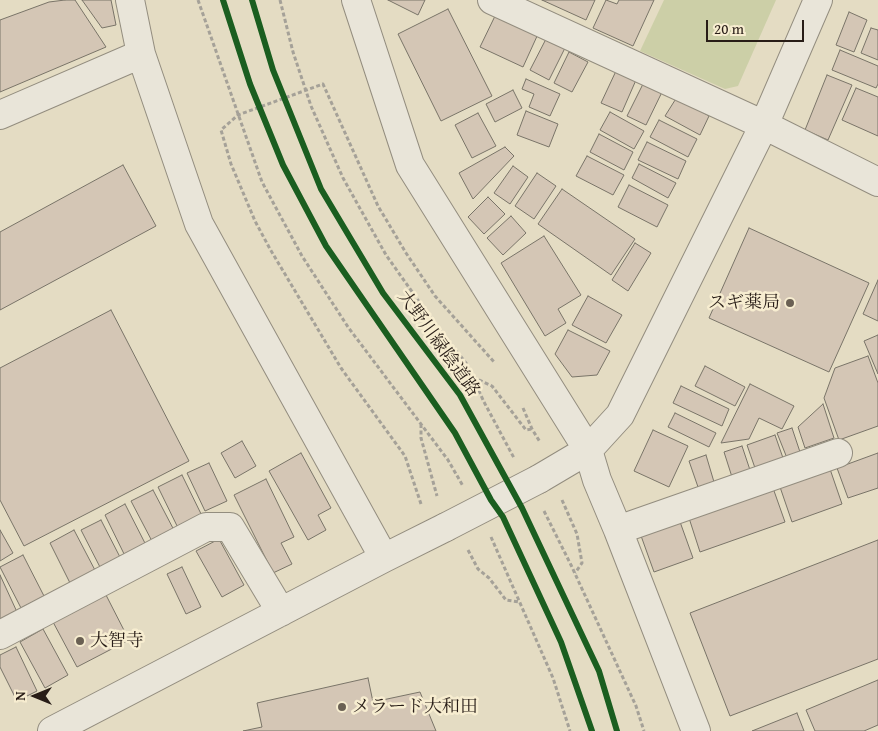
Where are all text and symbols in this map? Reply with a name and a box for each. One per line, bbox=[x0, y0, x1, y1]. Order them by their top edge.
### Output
scale bar bbox=[708, 10, 806, 42]
text: 20 m bbox=[714, 18, 744, 39]
street label: 大野川緑陰道路 bbox=[392, 287, 484, 401]
place label: スギ薬局 bbox=[708, 292, 780, 314]
marker: スギ薬局 bbox=[784, 297, 796, 309]
place label: 大智寺 bbox=[90, 630, 144, 652]
marker: 大智寺 bbox=[74, 635, 86, 647]
north arrow bbox=[10, 671, 60, 721]
text: N bbox=[10, 691, 30, 701]
place label: メラード大和田 bbox=[352, 696, 478, 718]
marker: メラード大和田 bbox=[336, 701, 348, 713]

